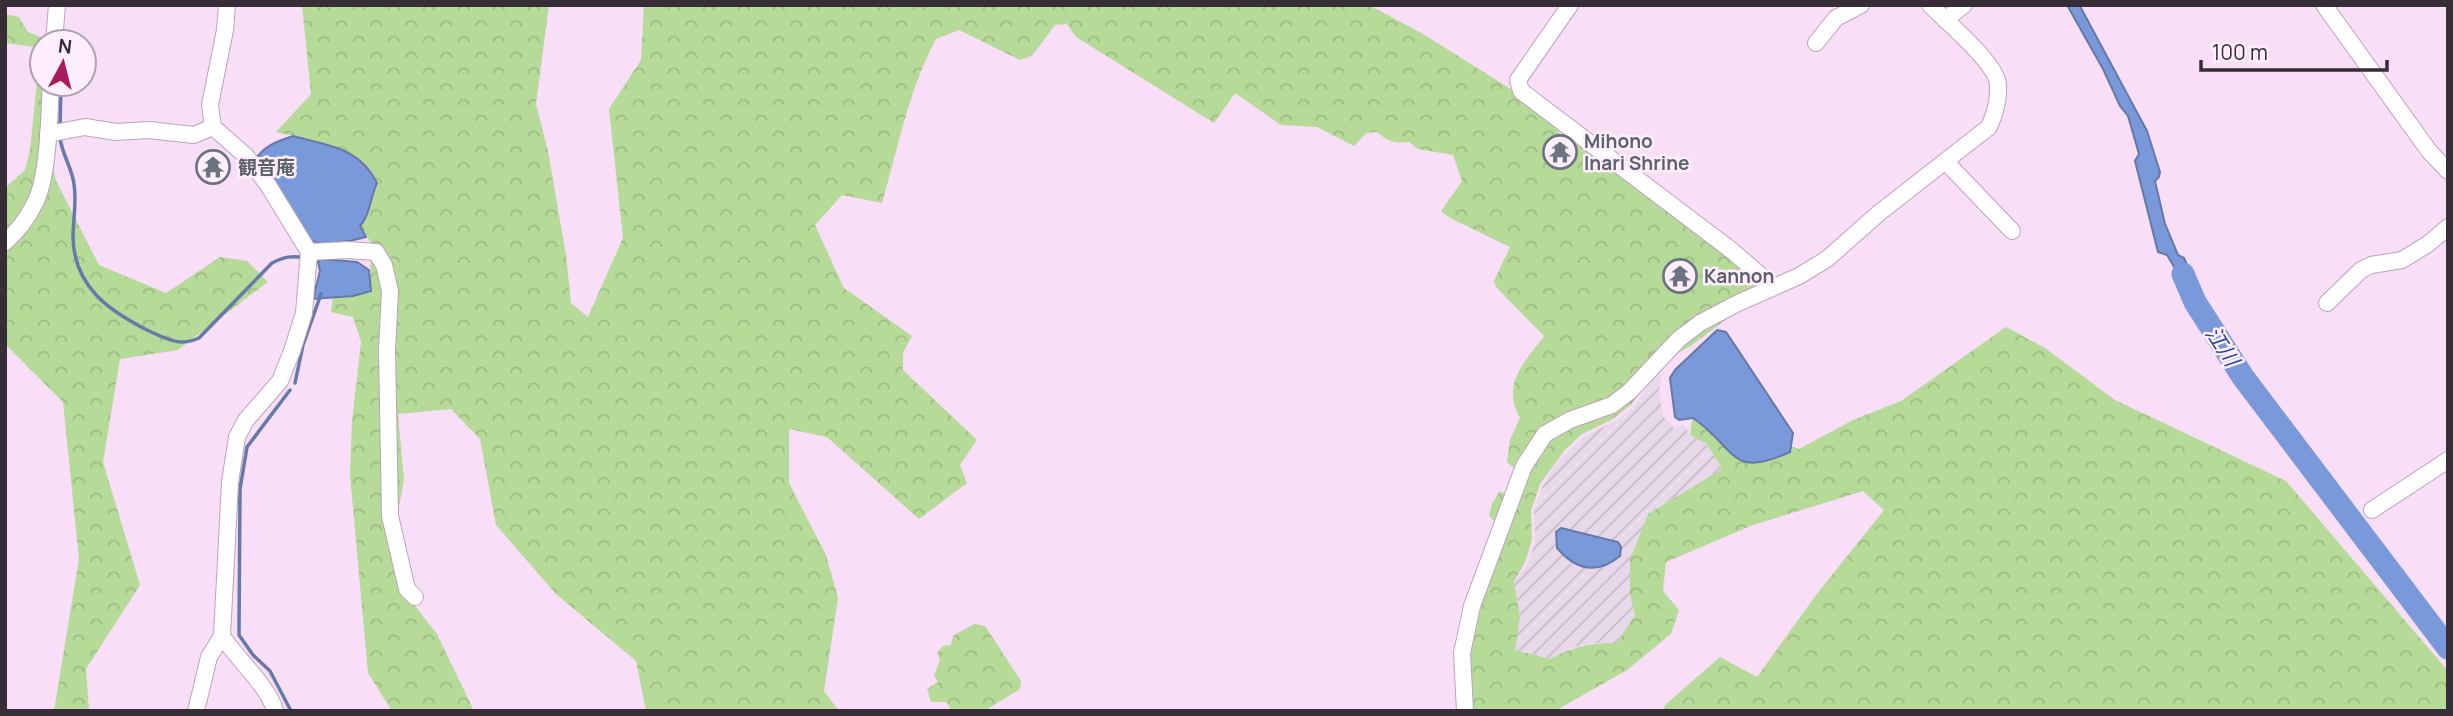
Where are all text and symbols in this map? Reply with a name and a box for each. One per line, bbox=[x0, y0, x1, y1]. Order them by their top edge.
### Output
north arrow bbox=[28, 28, 98, 98]
scale bar bbox=[2201, 28, 2386, 72]
text: N bbox=[57, 32, 73, 60]
text: 100 m bbox=[2212, 38, 2268, 66]
place label: Mihono Inari Shrine bbox=[1584, 128, 1689, 176]
temple icon: Mihono Inari Shrine bbox=[1541, 133, 1579, 171]
temple icon: 観音庵 bbox=[194, 148, 232, 186]
place label: 観音庵 bbox=[238, 154, 295, 180]
temple icon: Kannon bbox=[1661, 257, 1699, 295]
place label: Kannon bbox=[1704, 263, 1774, 289]
water label: 江川 bbox=[2200, 321, 2247, 373]

